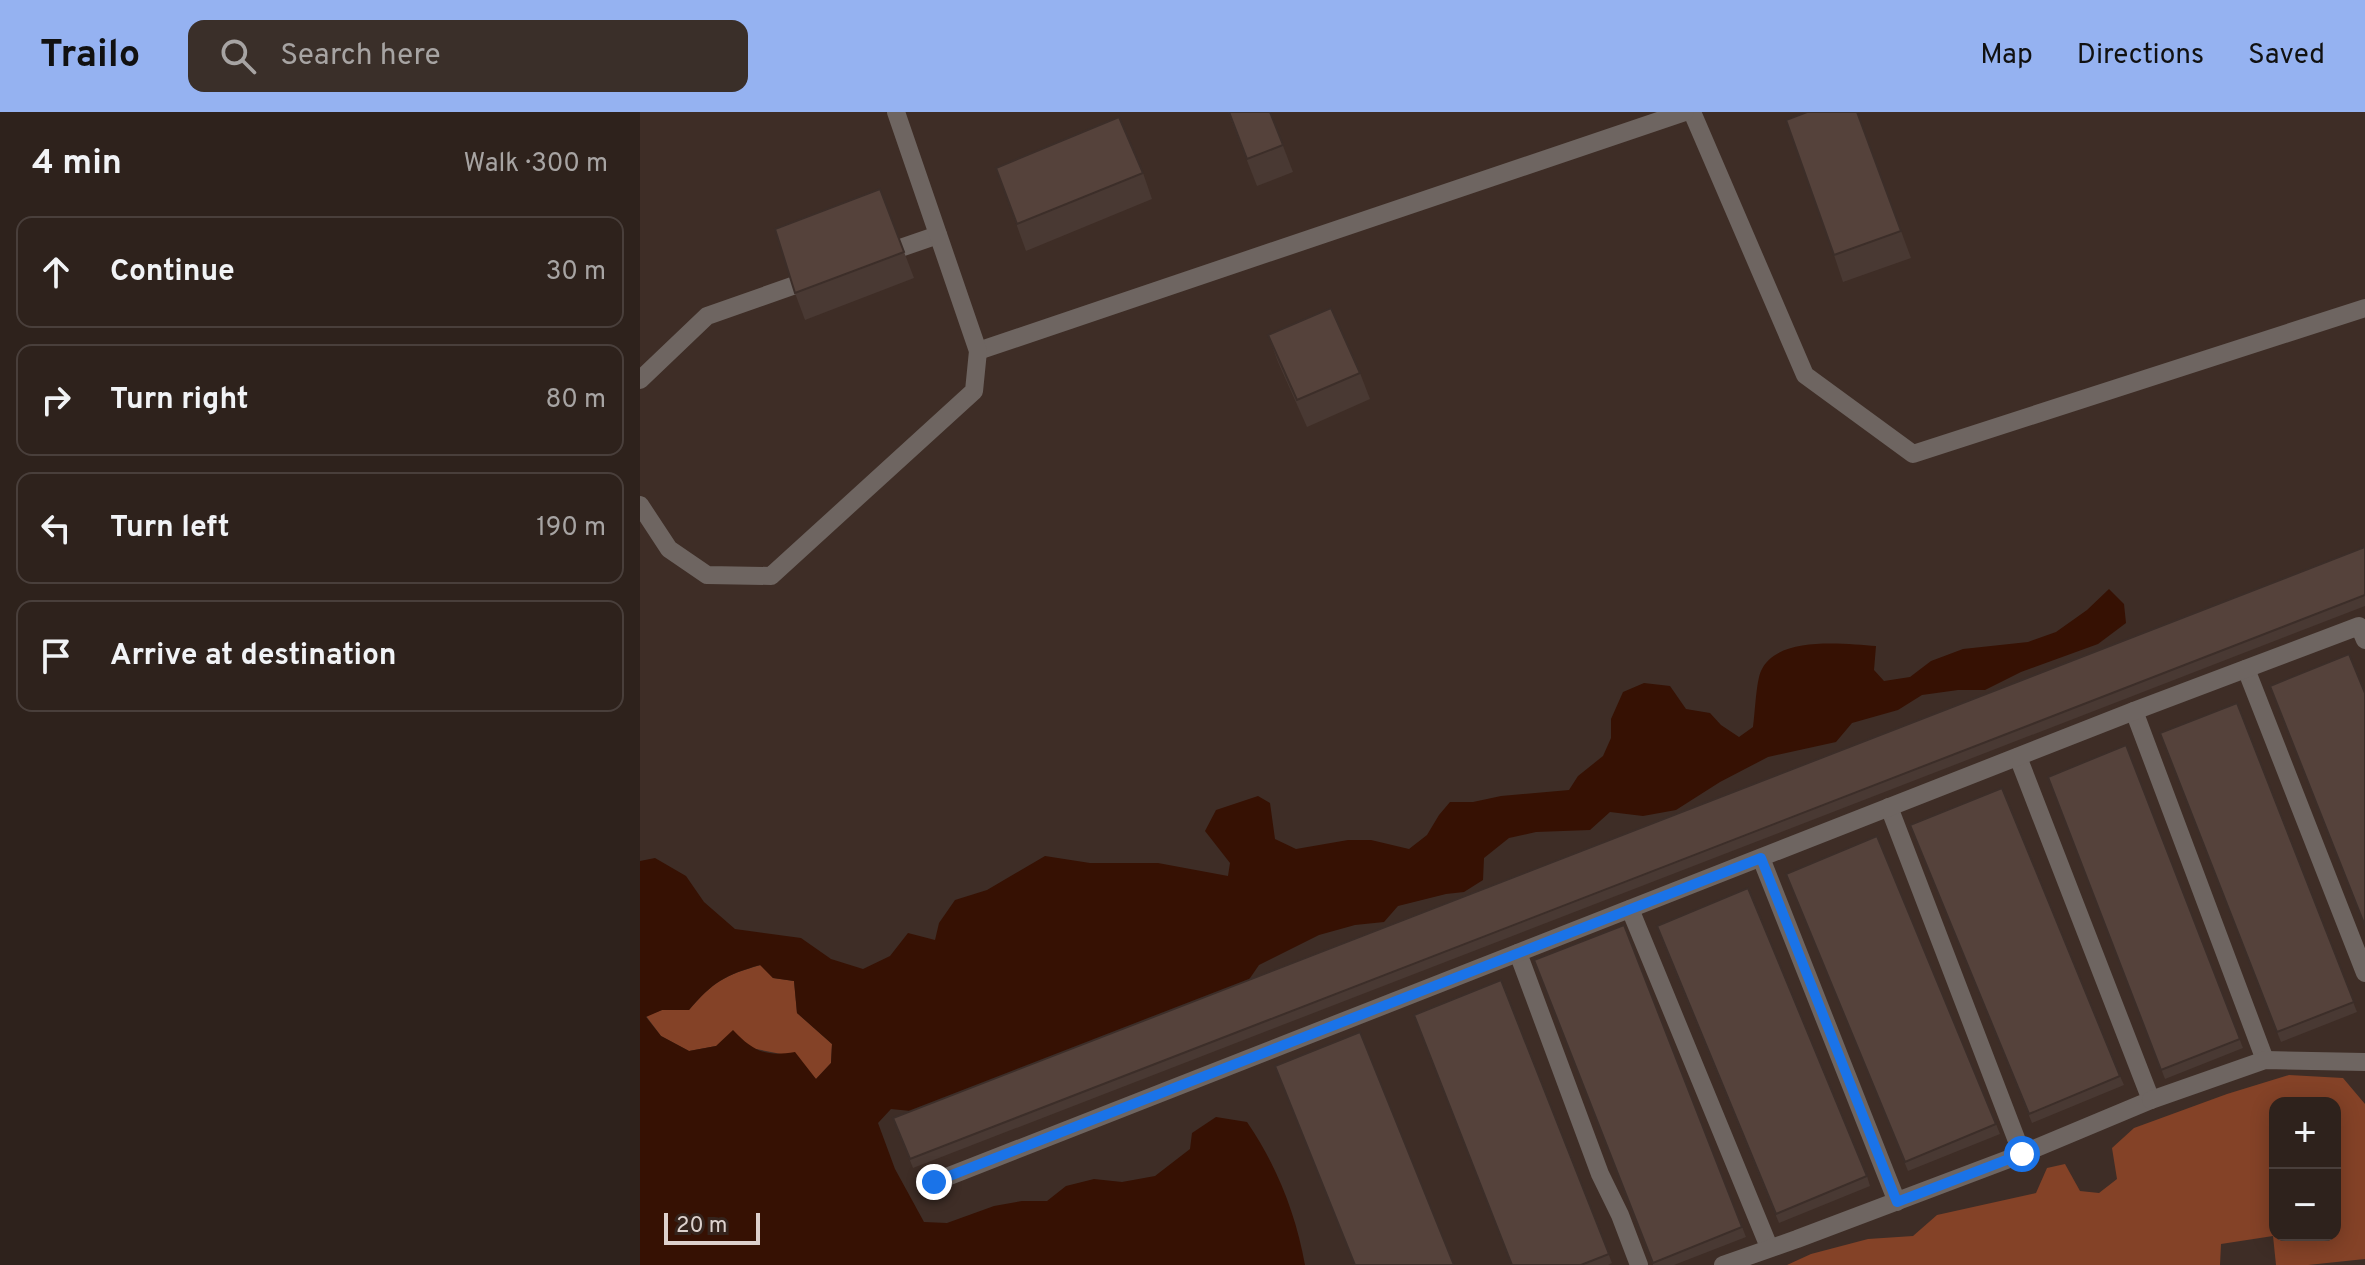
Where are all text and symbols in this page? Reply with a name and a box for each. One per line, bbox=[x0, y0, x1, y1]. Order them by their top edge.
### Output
search box bbox=[188, 20, 748, 92]
text: Trailo bbox=[40, 32, 140, 81]
icon: search bbox=[216, 34, 260, 78]
text: Search here bbox=[280, 38, 441, 75]
text: Map bbox=[1980, 38, 2033, 74]
text: Directions bbox=[2077, 38, 2204, 74]
text: Saved bbox=[2248, 38, 2325, 74]
text: 4 min bbox=[32, 143, 122, 186]
text: Walk · 300 m bbox=[464, 148, 608, 181]
icon: ahead bbox=[34, 250, 78, 294]
text: Continue bbox=[110, 254, 235, 291]
text: 30 m bbox=[546, 256, 606, 289]
icon: right bbox=[34, 378, 78, 422]
text: Turn right bbox=[110, 382, 248, 419]
text: 80 m bbox=[546, 384, 606, 417]
icon: left bbox=[34, 506, 78, 550]
text: Turn left bbox=[110, 510, 230, 547]
text: 190 m bbox=[536, 512, 606, 545]
icon: arrive bbox=[34, 634, 78, 678]
text: Arrive at destination bbox=[110, 638, 396, 675]
map controls bbox=[2269, 1097, 2341, 1241]
button: + bbox=[2269, 1097, 2341, 1169]
route start bbox=[2004, 1136, 2040, 1172]
route end bbox=[916, 1164, 952, 1200]
button: − bbox=[2269, 1169, 2341, 1241]
scale bar bbox=[664, 1209, 760, 1245]
text: 20 m bbox=[676, 1213, 727, 1240]

